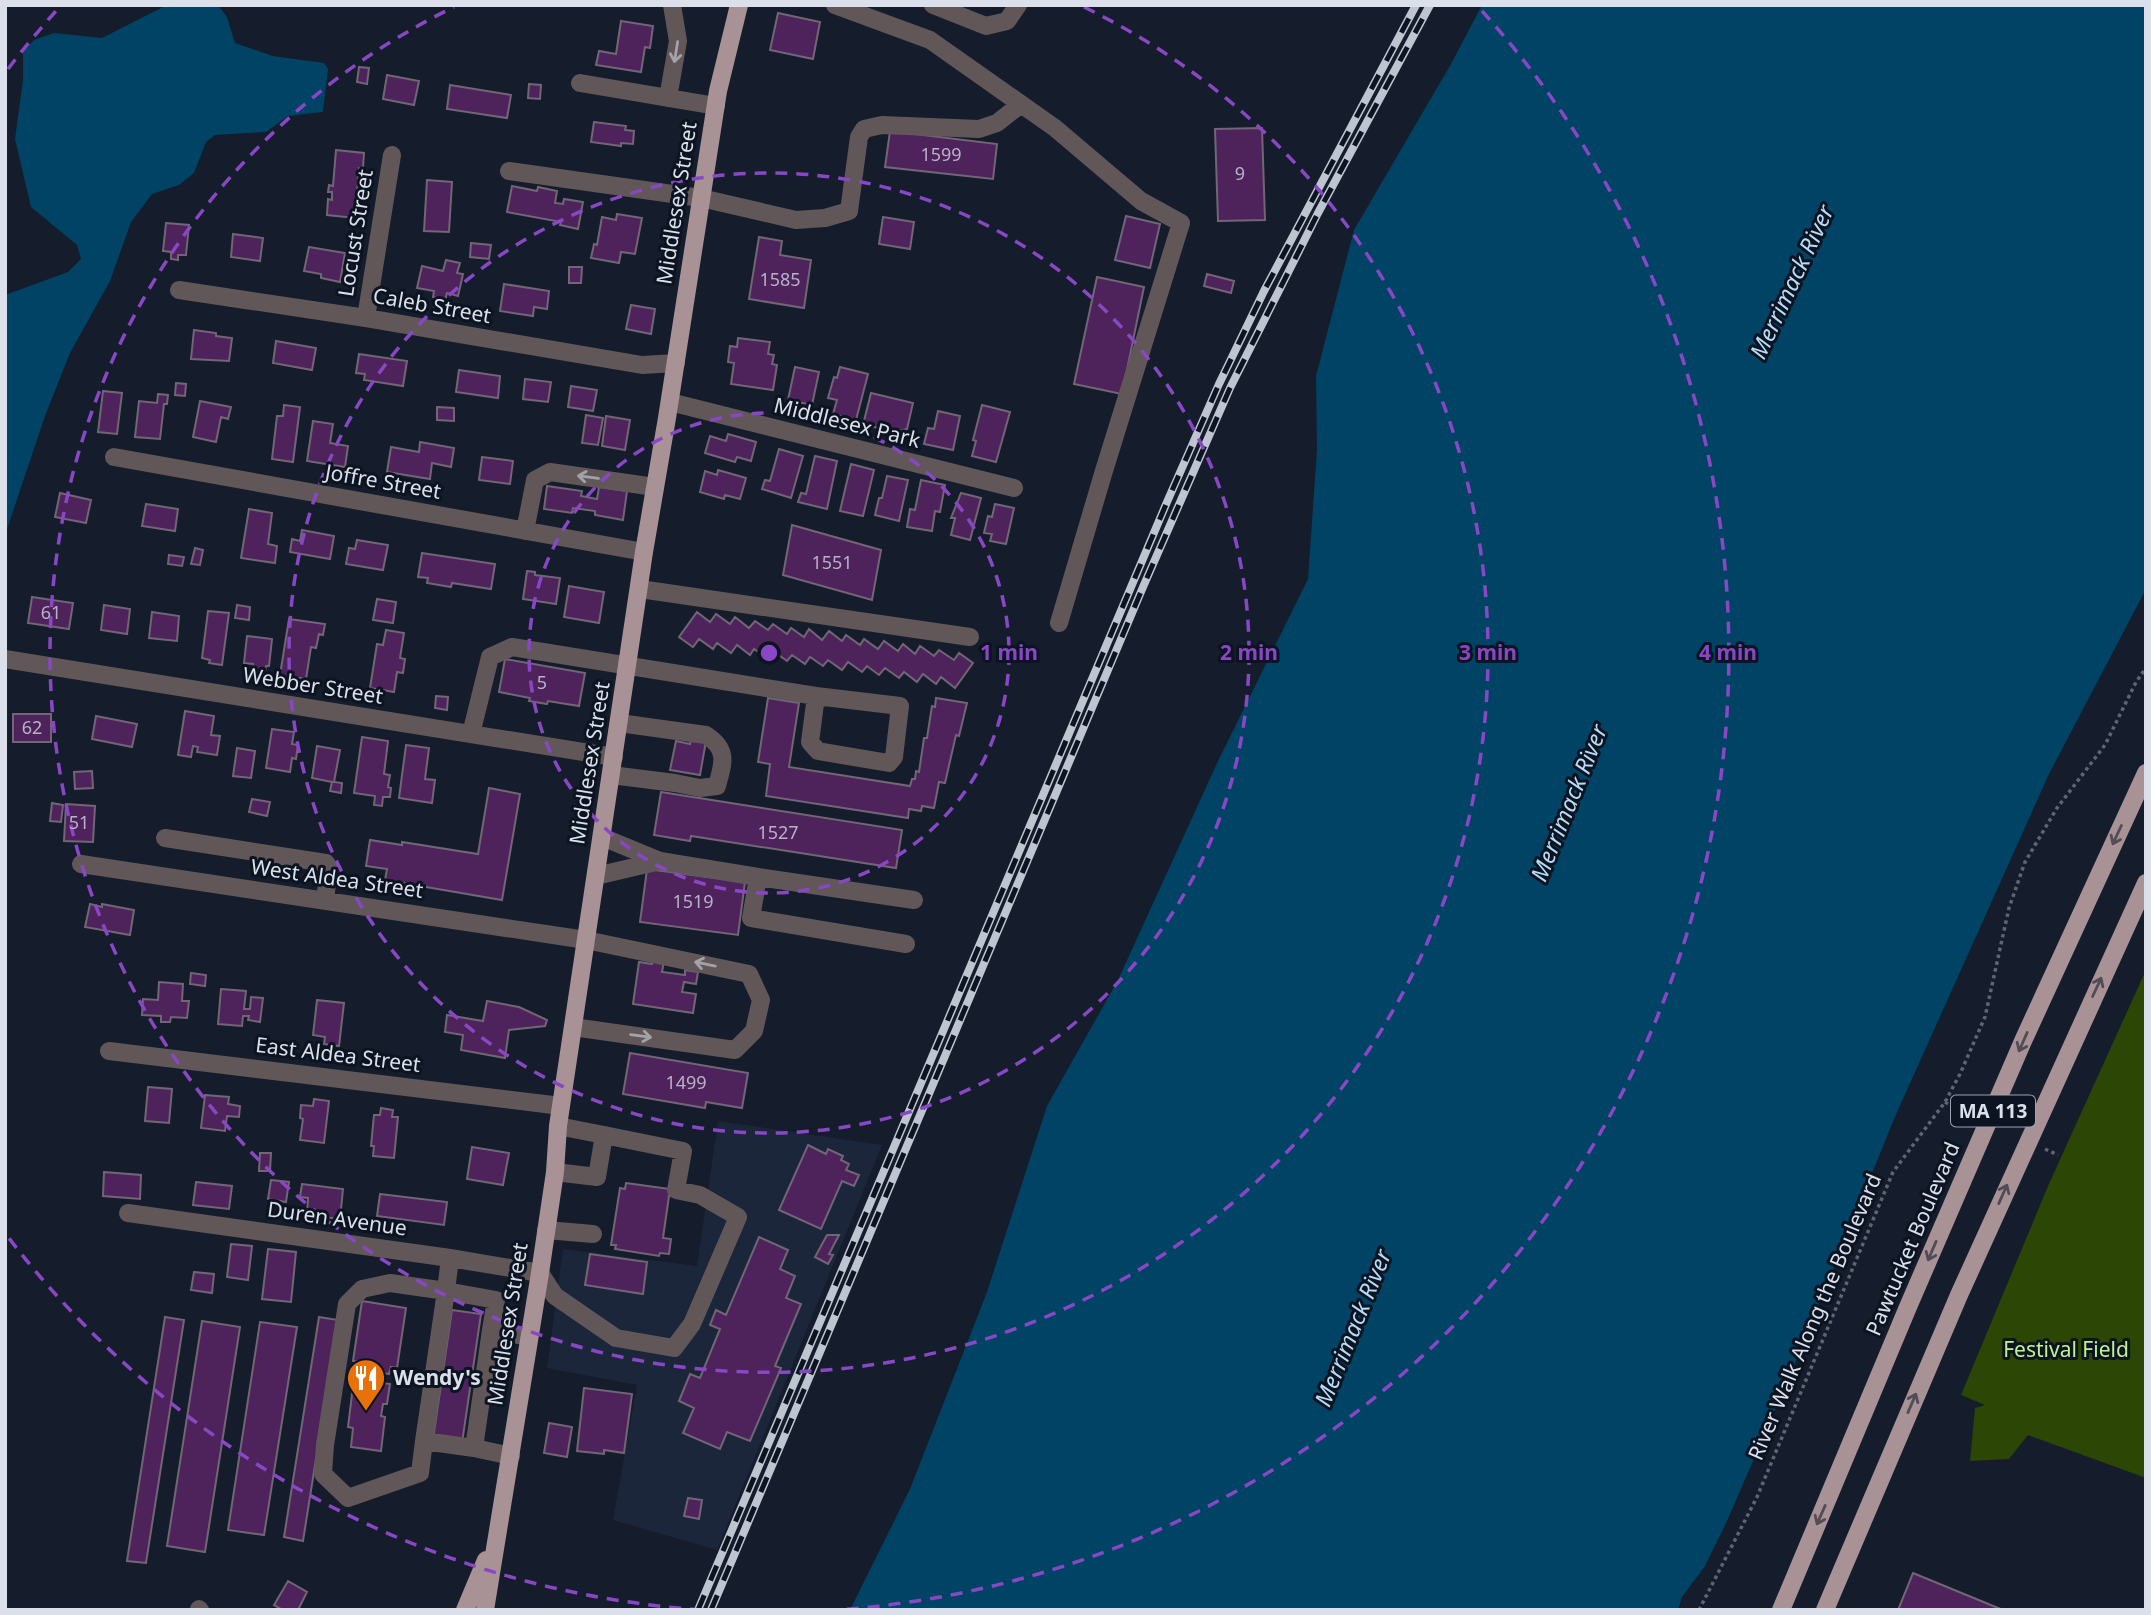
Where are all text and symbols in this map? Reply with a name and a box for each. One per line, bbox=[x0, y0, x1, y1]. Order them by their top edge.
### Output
one-way arrow bbox=[669, 40, 682, 63]
street label: Middlesex Street bbox=[649, 119, 703, 286]
house number: 1599 bbox=[920, 142, 962, 166]
house number: 9 bbox=[1235, 161, 1245, 185]
street label: Locust Street bbox=[331, 167, 379, 298]
water label: Merrimack River bbox=[1741, 199, 1841, 364]
house number: 1585 bbox=[759, 267, 801, 291]
street label: Caleb Street bbox=[371, 281, 494, 329]
street label: Middlesex Park bbox=[771, 390, 924, 454]
street label: Joffre Street bbox=[321, 457, 444, 505]
one-way arrow bbox=[577, 471, 600, 484]
house number: 1551 bbox=[811, 550, 853, 574]
house number: 61 bbox=[41, 600, 61, 624]
text: 1 min bbox=[980, 638, 1038, 666]
text: 2 min bbox=[1220, 638, 1278, 666]
text: 3 min bbox=[1459, 638, 1517, 666]
text: 4 min bbox=[1699, 638, 1757, 666]
centre of rings bbox=[757, 641, 781, 665]
street label: Webber Street bbox=[241, 660, 386, 710]
house number: 5 bbox=[537, 670, 547, 694]
street label: Middlesex Street bbox=[562, 679, 616, 846]
house number: 62 bbox=[22, 715, 42, 739]
water label: Merrimack River bbox=[1522, 719, 1614, 886]
house number: 51 bbox=[69, 810, 89, 834]
house number: 1527 bbox=[757, 820, 799, 844]
one-way arrow bbox=[2110, 824, 2123, 846]
street label: West Aldea Street bbox=[249, 852, 425, 904]
house number: 1519 bbox=[672, 889, 714, 913]
one-way arrow bbox=[694, 956, 717, 970]
one-way arrow bbox=[2091, 977, 2104, 998]
street label: East Aldea Street bbox=[254, 1030, 423, 1078]
one-way arrow bbox=[629, 1030, 652, 1043]
one-way arrow bbox=[2015, 1031, 2028, 1052]
house number: 1499 bbox=[665, 1070, 707, 1094]
road number: MA 113 bbox=[1951, 1096, 2035, 1126]
street label: Pawtucket Boulevard bbox=[1859, 1138, 1966, 1340]
street label: River Walk Along the Boulevard bbox=[1741, 1169, 1887, 1464]
one-way arrow bbox=[1997, 1184, 2010, 1205]
street label: Duren Avenue bbox=[266, 1194, 409, 1242]
street label: Middlesex Street bbox=[480, 1240, 534, 1407]
one-way arrow bbox=[1925, 1240, 1938, 1261]
water label: Merrimack River bbox=[1306, 1244, 1398, 1411]
park label: Festival Field bbox=[2003, 1335, 2129, 1363]
restaurant icon: Wendy's bbox=[345, 1357, 387, 1412]
place label: Wendy's bbox=[393, 1363, 481, 1391]
one-way arrow bbox=[1906, 1392, 1919, 1414]
one-way arrow bbox=[1814, 1504, 1827, 1525]

